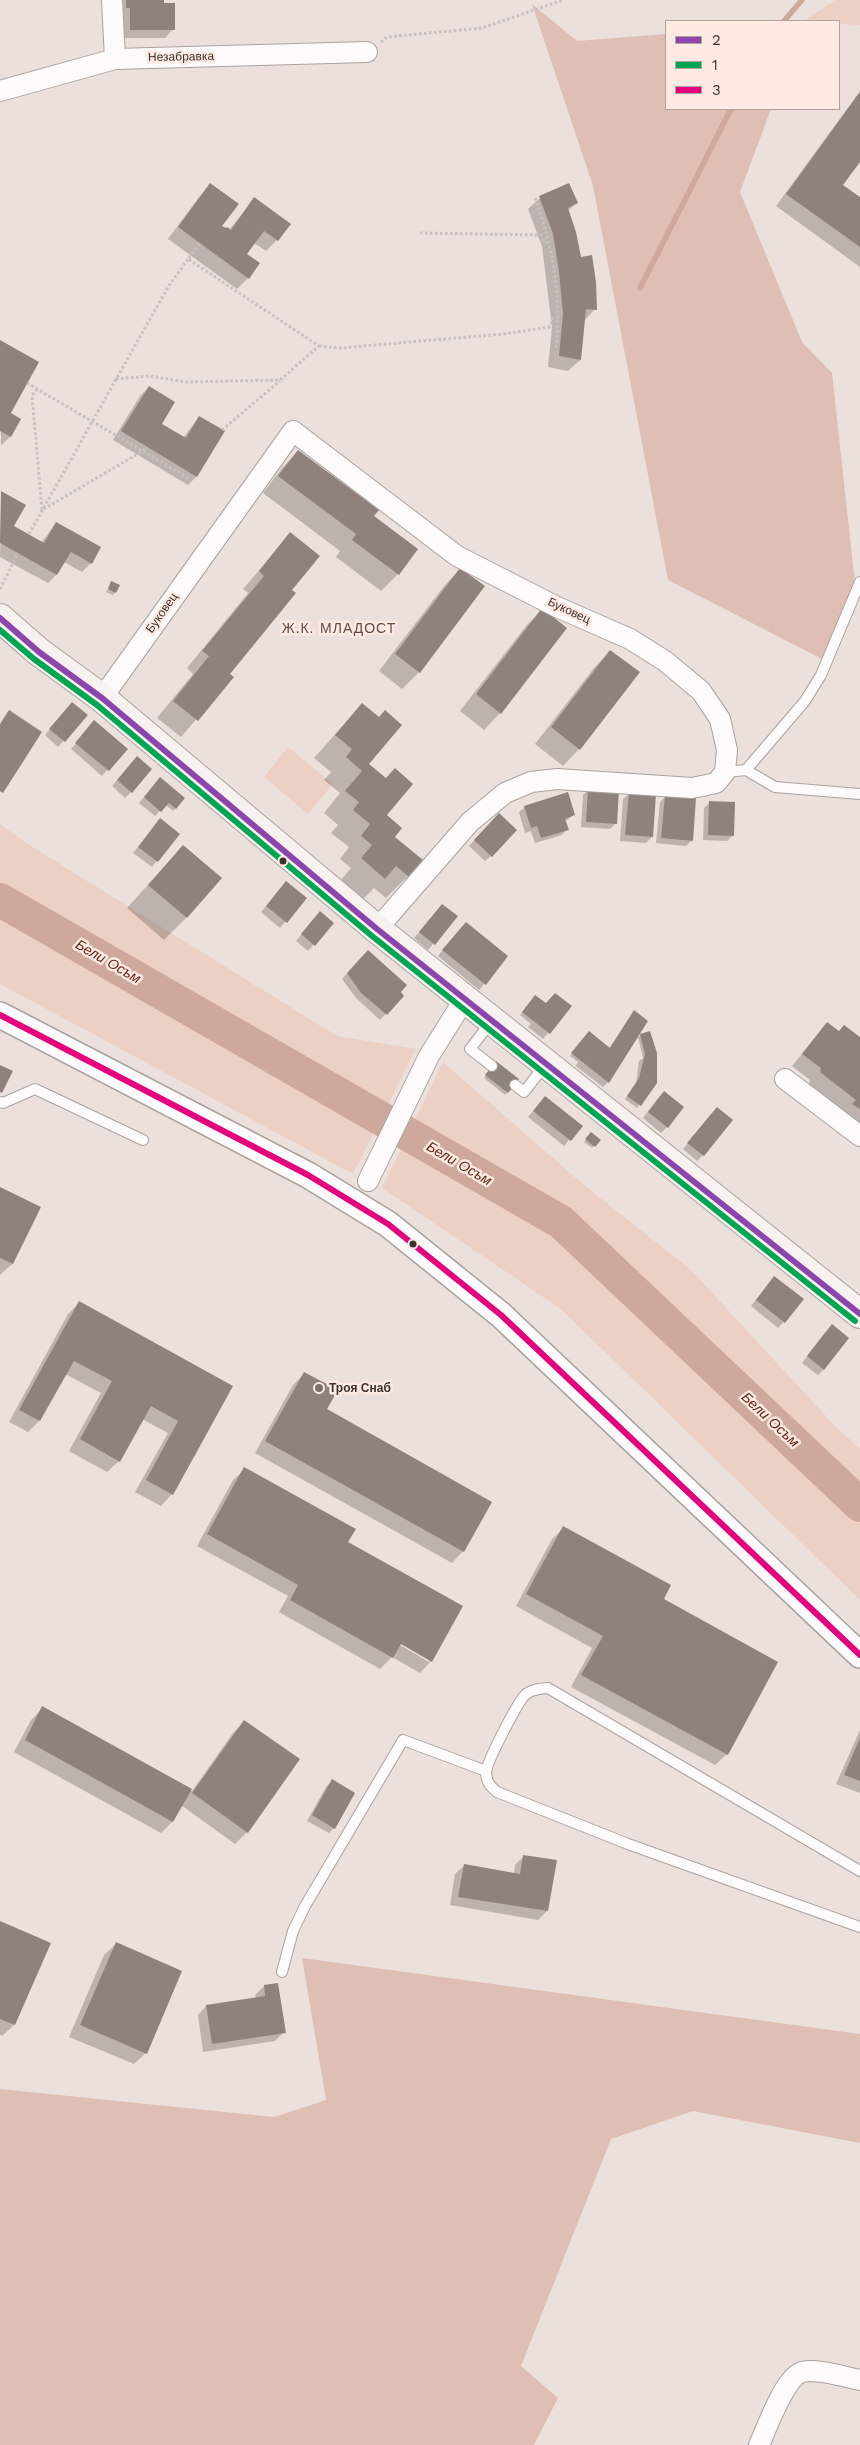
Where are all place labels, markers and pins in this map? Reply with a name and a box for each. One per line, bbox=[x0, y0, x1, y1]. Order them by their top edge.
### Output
unlabelled marker bbox=[278, 856, 288, 866]
unlabelled marker bbox=[408, 1239, 418, 1249]
place label: Троя Снаб bbox=[329, 1381, 391, 1395]
marker: Троя Снаб bbox=[313, 1382, 325, 1394]

